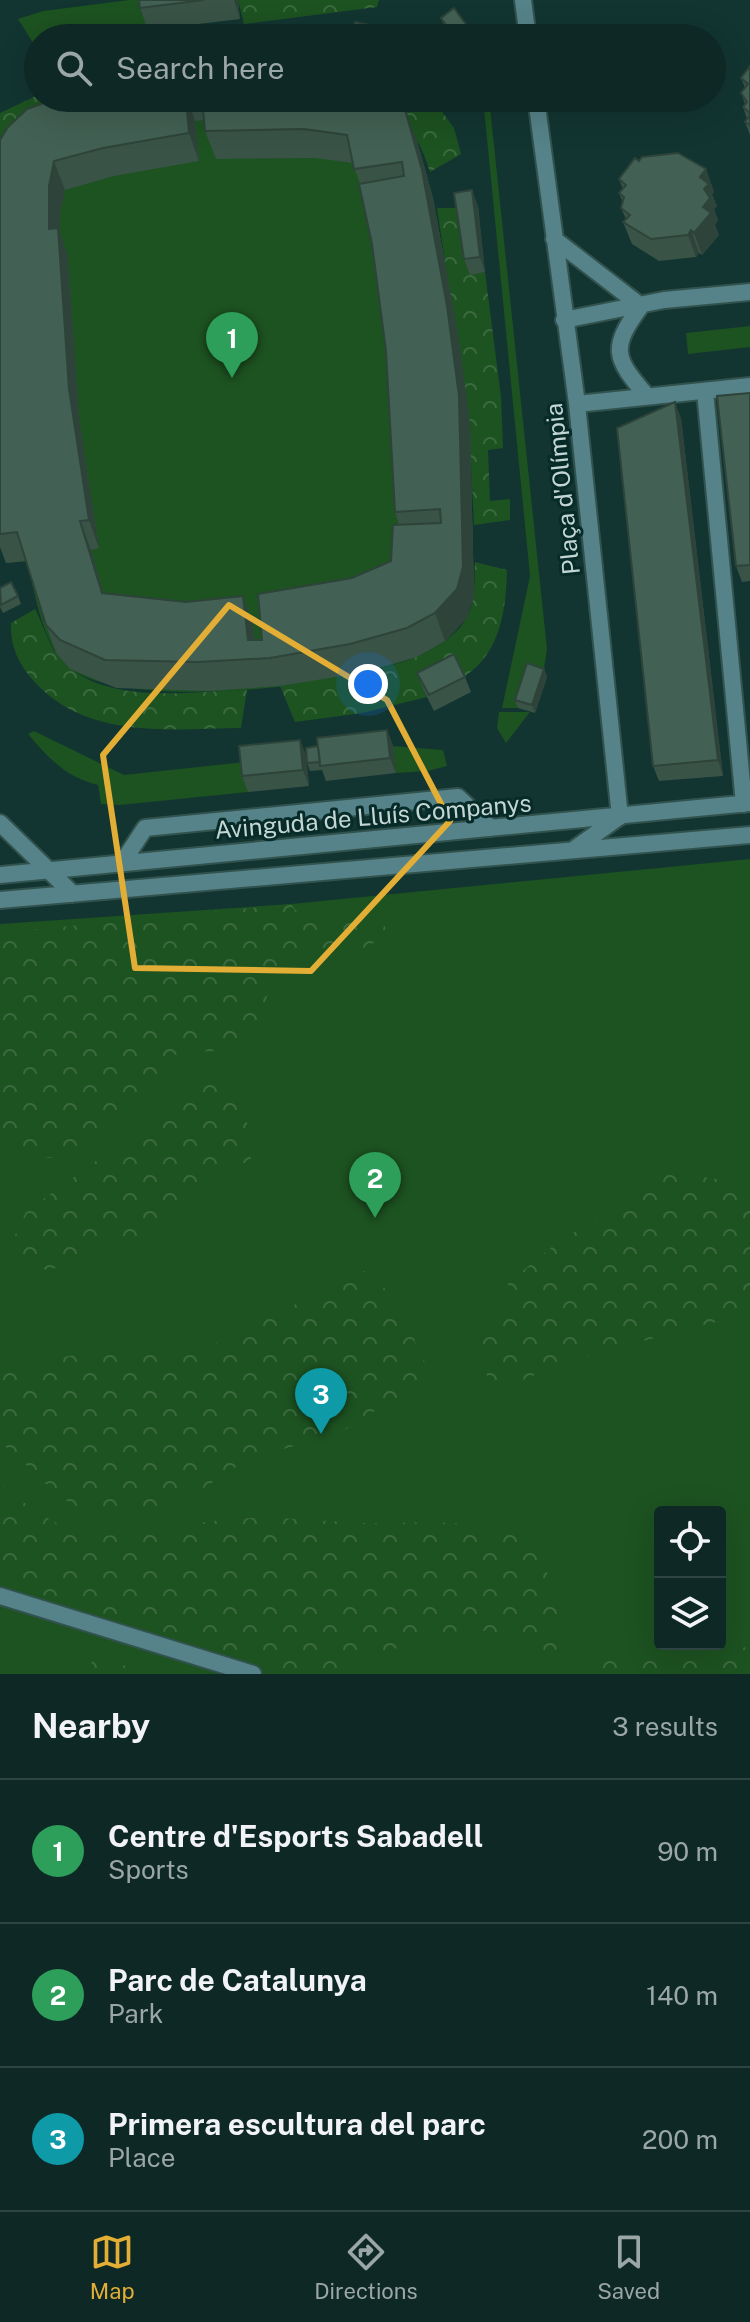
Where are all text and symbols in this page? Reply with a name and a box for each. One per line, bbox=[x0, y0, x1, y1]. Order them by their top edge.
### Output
search box bbox=[24, 24, 726, 112]
icon: search bbox=[52, 46, 96, 90]
text: Search here bbox=[116, 50, 284, 86]
pin: 1 bbox=[206, 312, 258, 378]
street label: Plaça d'Olímpia bbox=[539, 402, 585, 576]
your location bbox=[348, 664, 388, 704]
street label: Avinguda de Lluís Companys bbox=[213, 788, 533, 844]
pin: 2 bbox=[349, 1152, 401, 1218]
pin: 3 bbox=[295, 1368, 347, 1434]
map controls bbox=[654, 1506, 726, 1650]
button: locate bbox=[654, 1506, 726, 1578]
button: layers bbox=[654, 1578, 726, 1650]
text: Nearby bbox=[32, 1706, 150, 1746]
text: 3 results bbox=[612, 1711, 718, 1742]
text: Centre d'Esports Sabadell bbox=[108, 1818, 483, 1854]
text: 1 bbox=[52, 1836, 64, 1867]
text: 90 m bbox=[657, 1836, 718, 1867]
text: Sports bbox=[108, 1854, 189, 1885]
text: Parc de Catalunya bbox=[108, 1962, 367, 1998]
text: 2 bbox=[50, 1980, 66, 2011]
text: 140 m bbox=[646, 1980, 718, 2011]
text: Park bbox=[108, 1998, 163, 2029]
text: Primera escultura del parc bbox=[108, 2106, 486, 2142]
text: 3 bbox=[49, 2124, 67, 2155]
text: 200 m bbox=[642, 2124, 718, 2155]
text: Place bbox=[108, 2142, 175, 2173]
tab: Map bbox=[90, 2230, 135, 2304]
tab: Directions bbox=[314, 2230, 418, 2304]
tab: Saved bbox=[597, 2230, 660, 2304]

